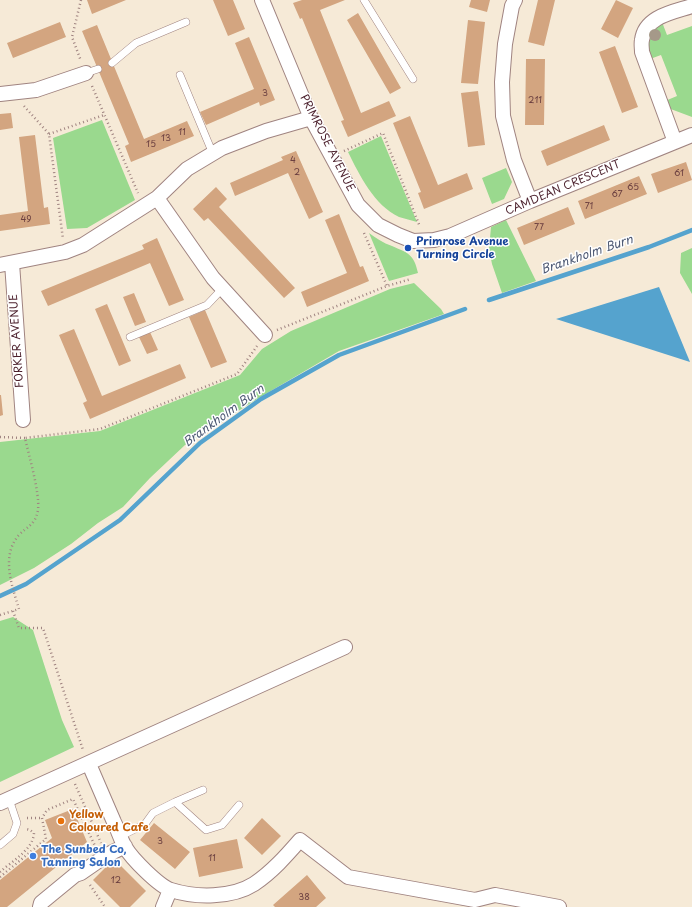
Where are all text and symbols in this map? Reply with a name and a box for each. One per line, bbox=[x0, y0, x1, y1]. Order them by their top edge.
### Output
house number: 3 bbox=[262, 89, 268, 99]
street label: PRIMROSE AVENUE bbox=[297, 92, 357, 194]
house number: 211 bbox=[528, 96, 542, 106]
house number: 11 bbox=[178, 128, 186, 138]
house number: 13 bbox=[161, 134, 171, 144]
house number: 15 bbox=[146, 140, 156, 150]
house number: 4 bbox=[290, 156, 296, 166]
street label: CAMDEAN CRESCENT bbox=[504, 158, 622, 218]
house number: 2 bbox=[294, 168, 300, 178]
house number: 61 bbox=[674, 169, 684, 179]
house number: 65 bbox=[627, 183, 639, 193]
house number: 67 bbox=[611, 190, 623, 200]
house number: 71 bbox=[585, 202, 593, 212]
house number: 49 bbox=[20, 215, 32, 225]
house number: 77 bbox=[534, 223, 544, 233]
water label: Brankholm Burn bbox=[539, 233, 635, 277]
place label: Primrose Avenue Turning Circle bbox=[416, 235, 509, 261]
marker: Primrose Avenue Turning Circle bbox=[403, 243, 413, 253]
street label: FORKER AVENUE bbox=[7, 294, 27, 388]
water label: Brankholm Burn bbox=[181, 382, 267, 450]
place label: Yellow Coloured Cafe bbox=[69, 808, 149, 834]
marker: Yellow Coloured Cafe bbox=[56, 816, 66, 826]
house number: 3 bbox=[157, 837, 163, 847]
place label: The Sunbed Co, Tanning Salon bbox=[41, 843, 126, 869]
marker: The Sunbed Co, Tanning Salon bbox=[28, 851, 38, 861]
house number: 11 bbox=[208, 854, 216, 864]
house number: 12 bbox=[111, 876, 121, 886]
house number: 38 bbox=[298, 893, 310, 903]

